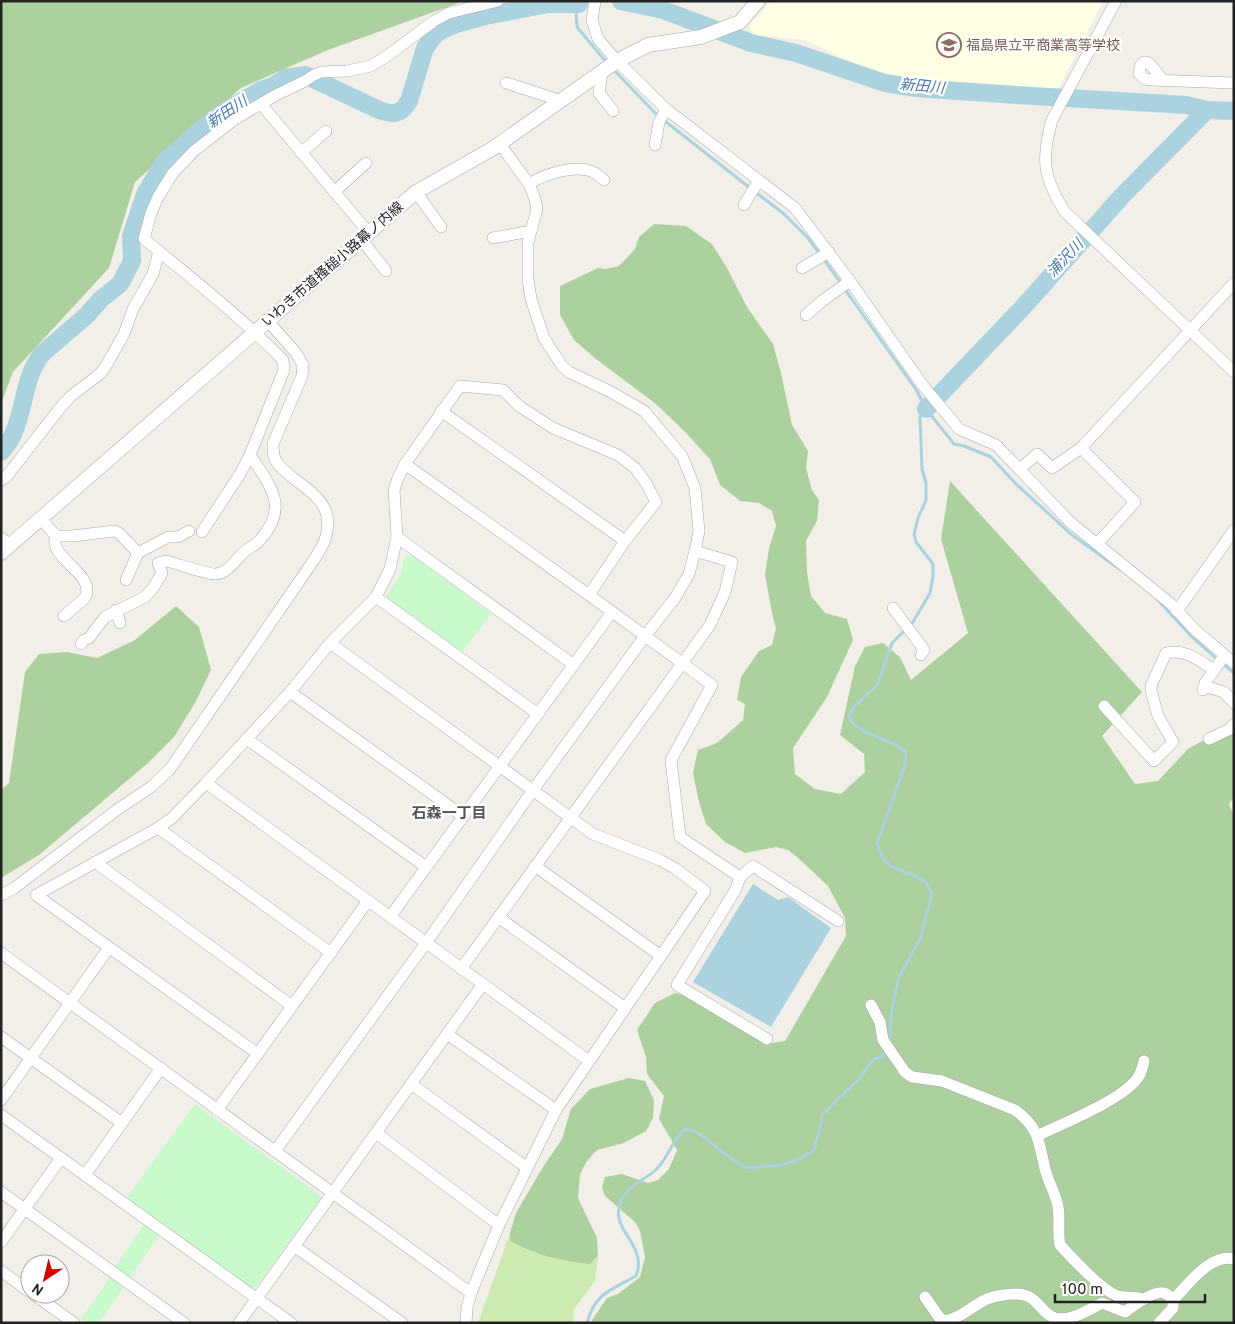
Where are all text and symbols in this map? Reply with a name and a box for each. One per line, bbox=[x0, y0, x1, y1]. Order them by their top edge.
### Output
school or university icon: 福島県立平商業高等学校 bbox=[936, 32, 962, 58]
place label: 福島県立平商業高等学校 bbox=[966, 37, 1120, 55]
water label: 新田川 bbox=[899, 76, 947, 99]
water label: 新田川 bbox=[204, 92, 253, 134]
street label: いわき市道搔槌小路幕ノ内線 bbox=[259, 199, 407, 331]
water label: 浦沢川 bbox=[1044, 235, 1090, 282]
district label: 石森一丁目 bbox=[411, 805, 487, 824]
north arrow bbox=[20, 1254, 70, 1304]
scale bar bbox=[1055, 1272, 1205, 1304]
text: N bbox=[29, 1279, 47, 1298]
text: 100 m bbox=[1062, 1281, 1103, 1300]

